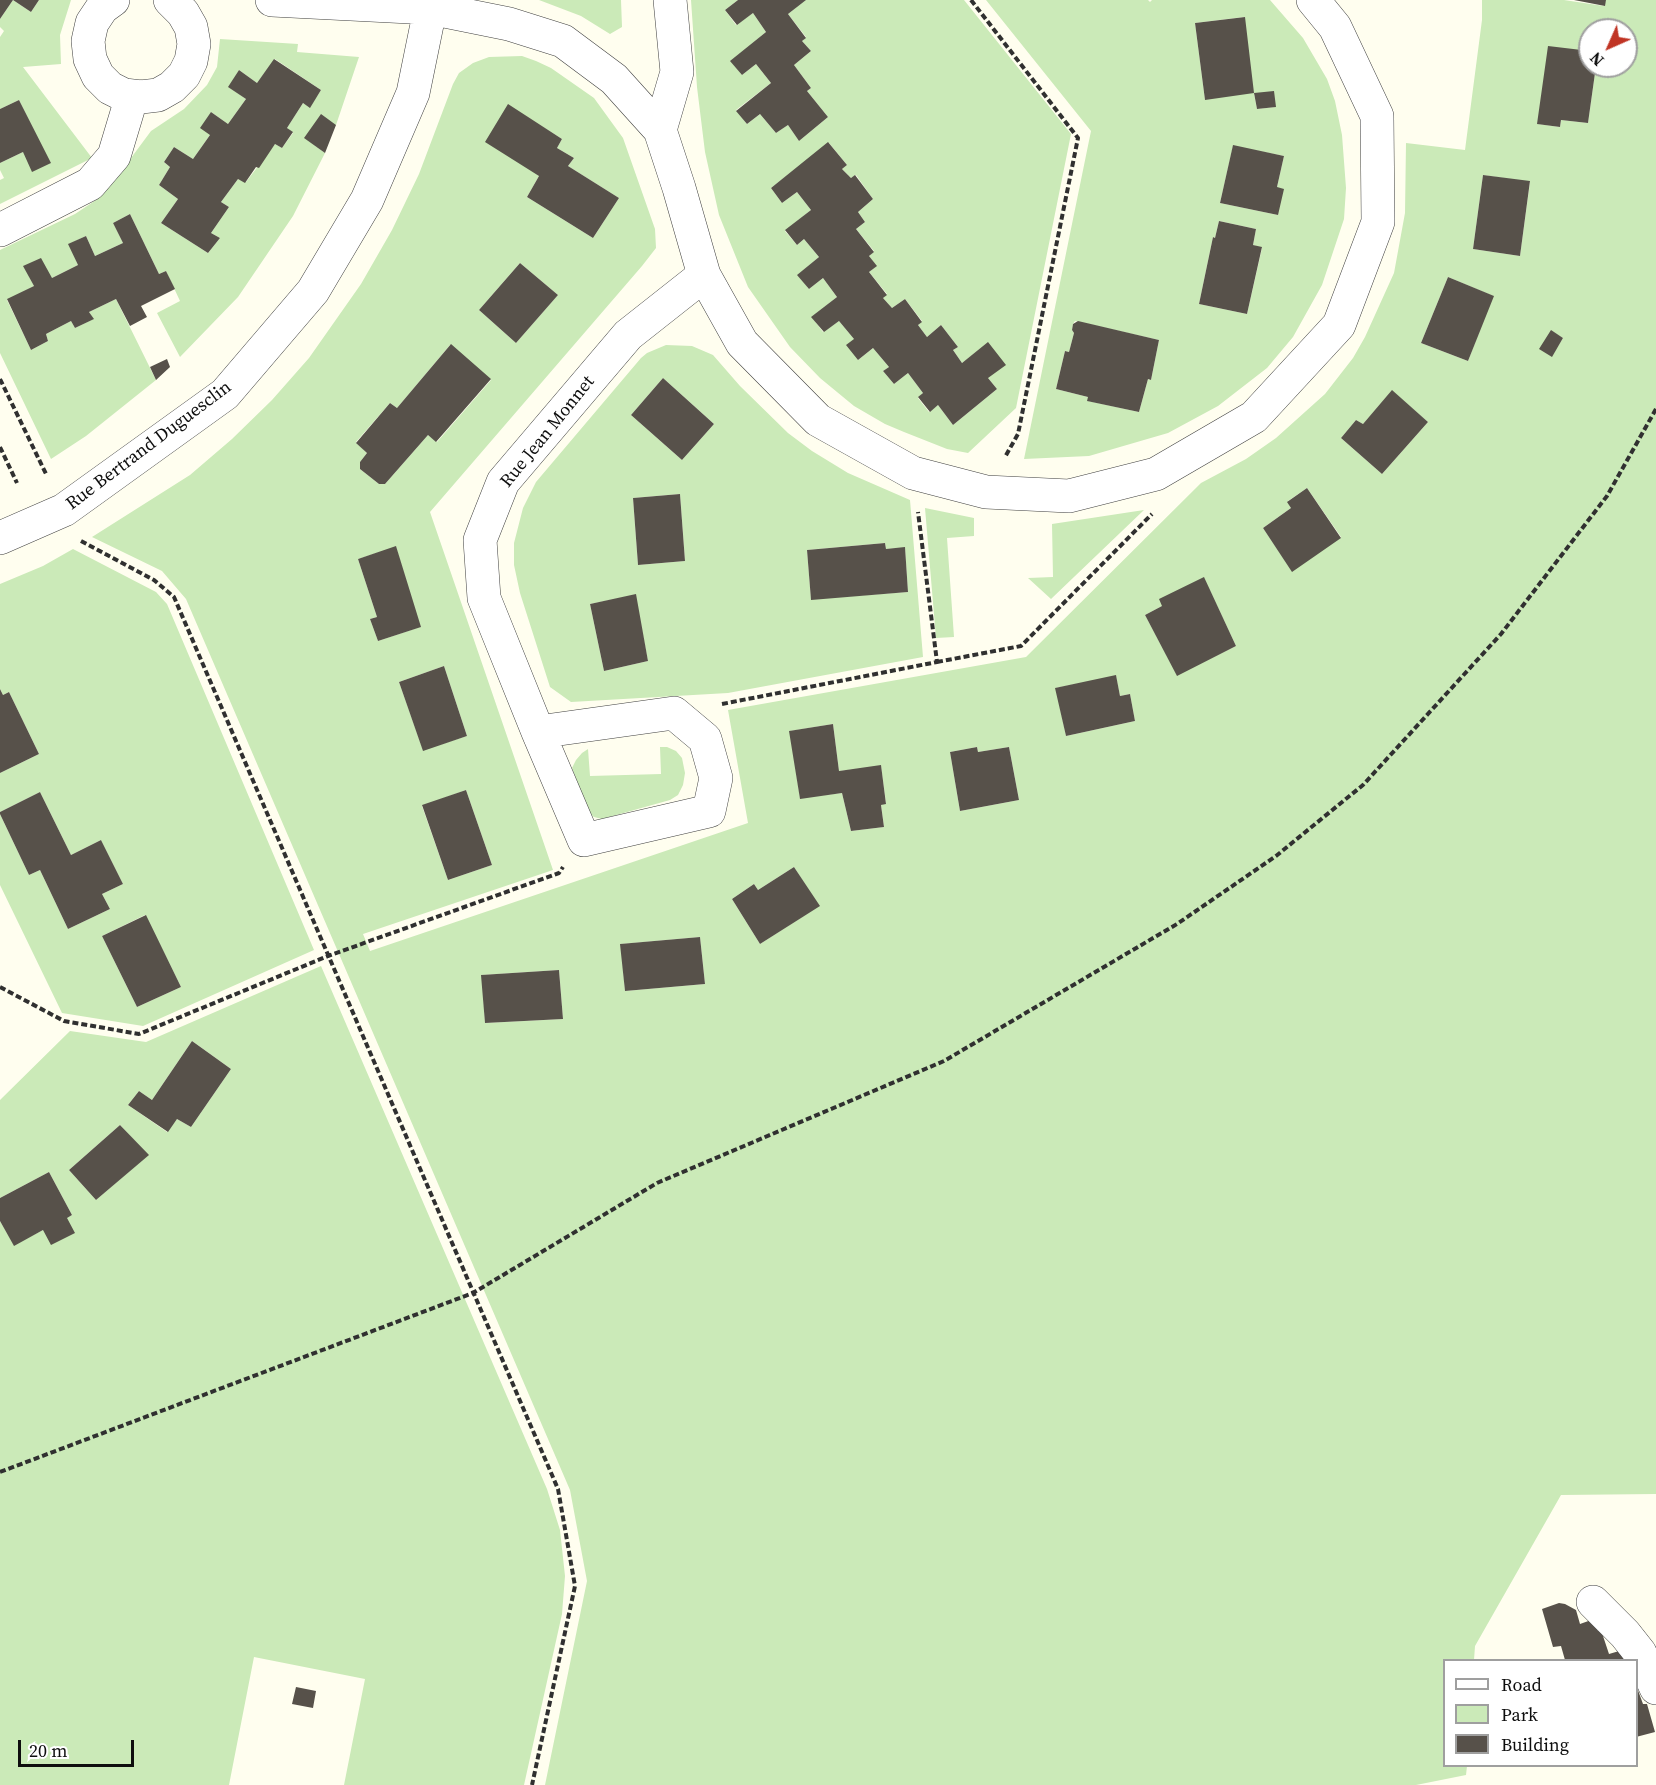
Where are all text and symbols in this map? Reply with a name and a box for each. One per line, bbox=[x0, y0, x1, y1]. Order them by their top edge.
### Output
north arrow bbox=[1578, 18, 1638, 78]
text: N bbox=[1585, 47, 1609, 71]
street label: Rue Jean Monnet bbox=[496, 372, 600, 492]
street label: Rue Bertrand Duguesclin bbox=[62, 377, 236, 515]
legend bbox=[1443, 1659, 1638, 1767]
text: Road bbox=[1501, 1672, 1542, 1697]
text: Park bbox=[1501, 1702, 1538, 1727]
scale bar bbox=[21, 1728, 136, 1766]
text: Building bbox=[1501, 1732, 1569, 1757]
text: 20 m bbox=[29, 1738, 67, 1763]

